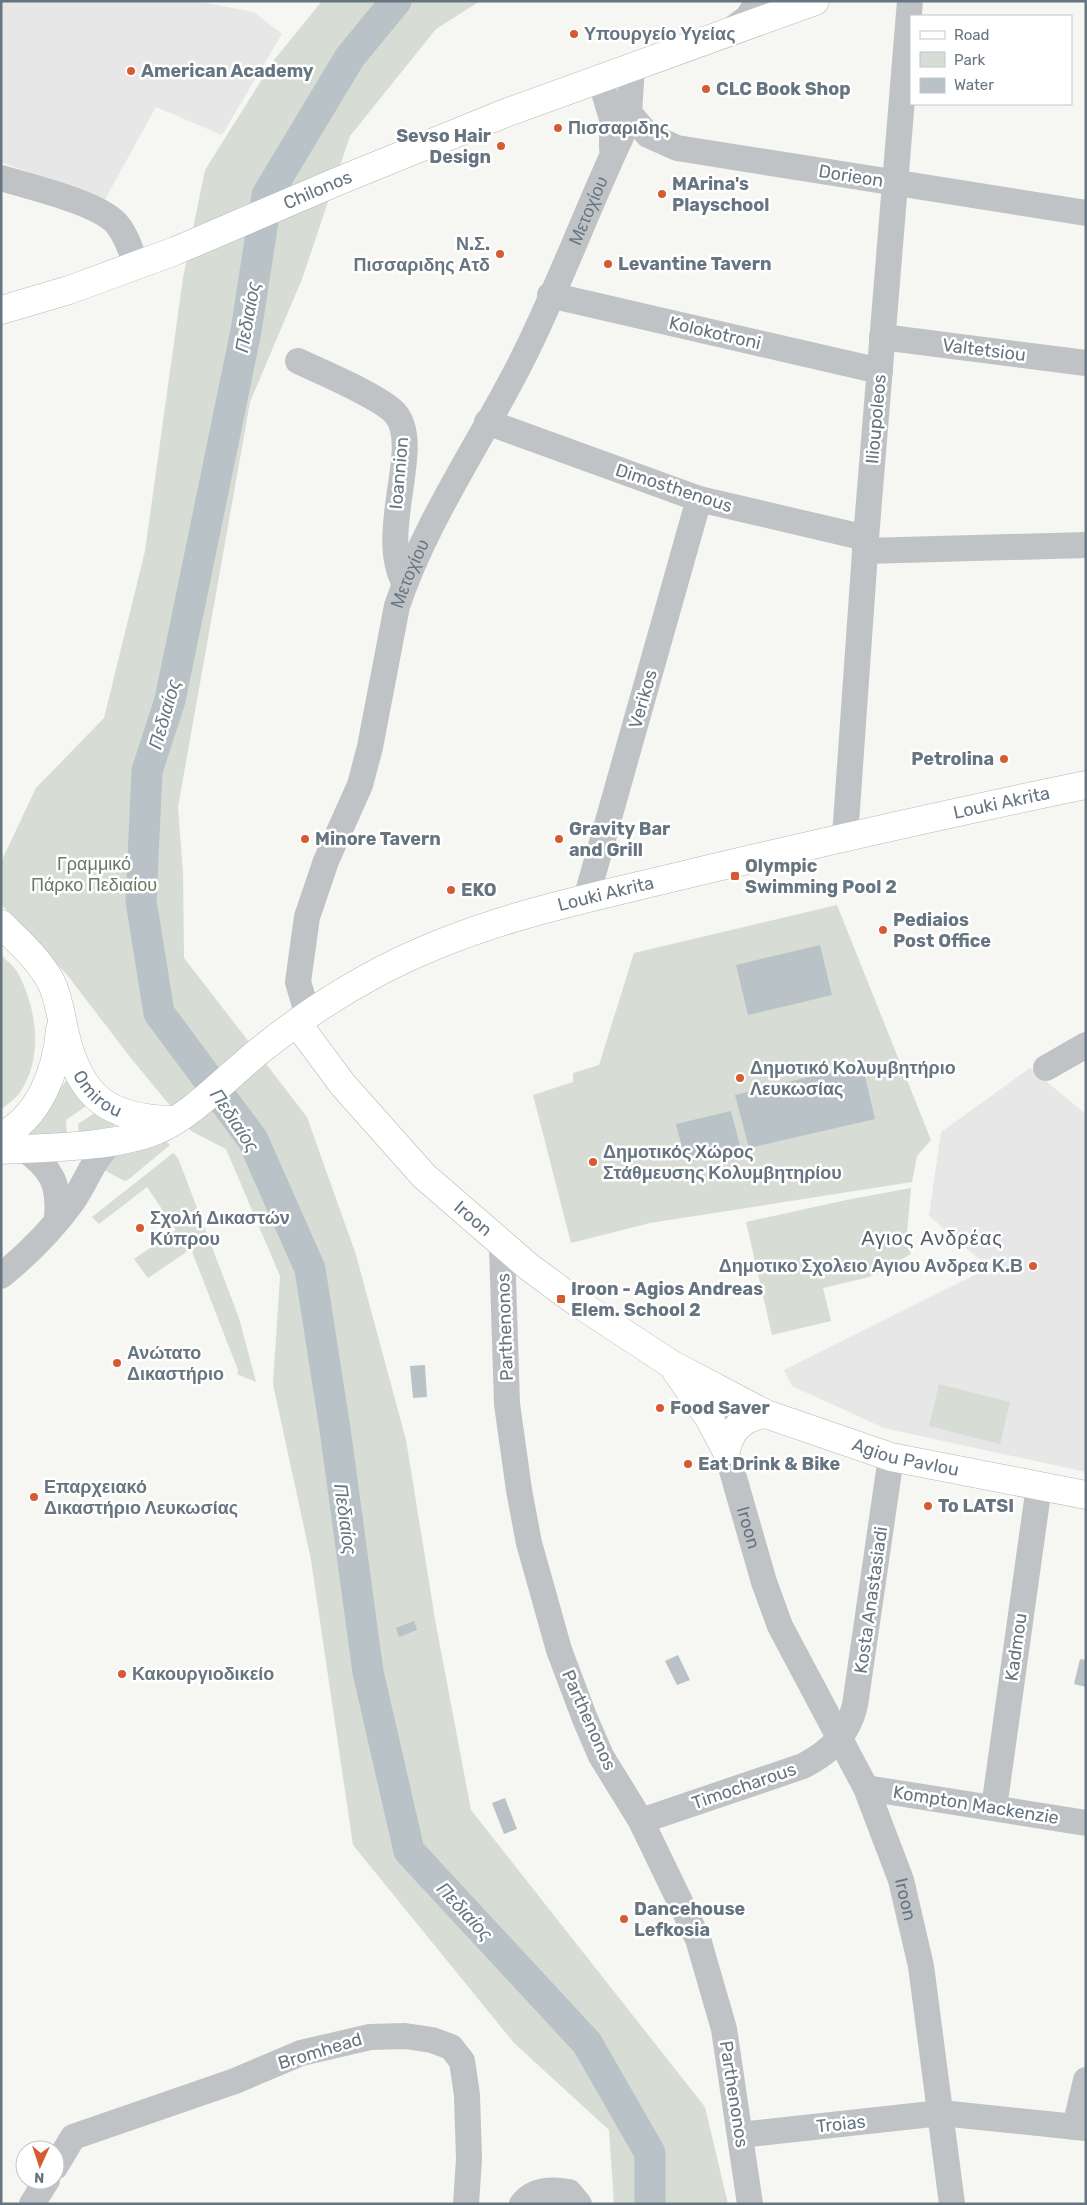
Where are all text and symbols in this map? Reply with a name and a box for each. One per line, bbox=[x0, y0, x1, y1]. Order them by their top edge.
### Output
legend bbox=[910, 15, 1072, 105]
place label: Υπουργείο Υγείας bbox=[584, 23, 736, 45]
text: Road bbox=[954, 26, 990, 44]
marker: Υπουργείο Υγείας bbox=[568, 28, 580, 40]
text: Park bbox=[954, 51, 985, 69]
place label: American Academy bbox=[141, 60, 314, 82]
marker: American Academy bbox=[125, 65, 137, 77]
text: Water bbox=[954, 76, 994, 94]
place label: CLC Book Shop bbox=[716, 78, 851, 100]
marker: CLC Book Shop bbox=[700, 83, 712, 95]
place label: Πισσαριδης bbox=[568, 117, 669, 139]
marker: Πισσαριδης bbox=[552, 122, 564, 134]
place label: Sevso Hair Design bbox=[396, 125, 491, 168]
marker: Sevso Hair Design bbox=[495, 140, 507, 152]
street label: Dorieon bbox=[817, 160, 885, 192]
street label: Chilonos bbox=[280, 166, 355, 214]
street label: Μετοχίου bbox=[564, 173, 613, 248]
place label: MArina's Playschool bbox=[672, 173, 770, 216]
marker: MArina's Playschool bbox=[656, 188, 668, 200]
place label: Ν.Σ. Πισσαριδης Ατδ bbox=[354, 233, 490, 276]
marker: Ν.Σ. Πισσαριδης Ατδ bbox=[494, 248, 506, 260]
place label: Levantine Tavern bbox=[618, 253, 772, 275]
marker: Levantine Tavern bbox=[602, 258, 614, 270]
water label: Πεδιαίος bbox=[230, 279, 265, 354]
street label: Kolokotroni bbox=[667, 312, 763, 354]
street label: Valtetsiou bbox=[941, 334, 1027, 366]
street label: Ilioupoleos bbox=[861, 373, 891, 465]
street label: Ioannion bbox=[385, 436, 413, 510]
street label: Dimosthenous bbox=[613, 459, 735, 517]
street label: Μετοχίου bbox=[386, 536, 434, 611]
street label: Verikos bbox=[624, 667, 662, 731]
water label: Πεδιαίος bbox=[144, 676, 186, 752]
place label: Petrolina bbox=[911, 748, 994, 770]
marker: Petrolina bbox=[998, 753, 1010, 765]
street label: Louki Akrita bbox=[951, 782, 1052, 824]
place label: Gravity Bar and Grill bbox=[569, 818, 670, 861]
place label: Minore Tavern bbox=[315, 828, 441, 850]
marker: Minore Tavern bbox=[299, 833, 311, 845]
marker: Gravity Bar and Grill bbox=[553, 833, 565, 845]
park label: Γραμμικό Πάρκο Πεδιαίου bbox=[31, 853, 157, 896]
place label: Olympic Swimming Pool 2 bbox=[745, 855, 897, 898]
marker: Olympic Swimming Pool 2 bbox=[729, 870, 741, 882]
street label: Louki Akrita bbox=[555, 872, 656, 916]
place label: EKO bbox=[461, 879, 497, 901]
marker: EKO bbox=[445, 884, 457, 896]
place label: Pediaios Post Office bbox=[893, 909, 991, 952]
marker: Pediaios Post Office bbox=[877, 924, 889, 936]
place label: Δημοτικό Κολυμβητήριο Λευκωσίας bbox=[750, 1057, 956, 1100]
street label: Omirou bbox=[68, 1066, 125, 1122]
marker: Δημοτικό Κολυμβητήριο Λευκωσίας bbox=[734, 1072, 746, 1084]
water label: Πεδιαίος bbox=[205, 1084, 265, 1157]
place label: Δημοτικός Χώρος Στάθμευσης Κολυμβητηρίου bbox=[603, 1141, 842, 1184]
marker: Δημοτικός Χώρος Στάθμευσης Κολυμβητηρίου bbox=[587, 1156, 599, 1168]
street label: Iroon bbox=[450, 1196, 497, 1241]
place label: Σχολή Δικαστών Κύπρου bbox=[150, 1207, 290, 1250]
marker: Σχολή Δικαστών Κύπρου bbox=[134, 1222, 146, 1234]
district label: Αγιος Ανδρέας bbox=[861, 1226, 1003, 1250]
place label: Δημοτικο Σχολειο Αγιου Ανδρεα Κ.Β bbox=[719, 1255, 1023, 1277]
marker: Δημοτικο Σχολειο Αγιου Ανδρεα Κ.Β bbox=[1027, 1260, 1039, 1272]
street label: Parthenonos bbox=[492, 1273, 518, 1381]
place label: Iroon - Agios Andreas Elem. School 2 bbox=[571, 1278, 763, 1321]
marker: Iroon - Agios Andreas Elem. School 2 bbox=[555, 1293, 567, 1305]
place label: Ανώτατο Δικαστήριο bbox=[127, 1342, 224, 1385]
marker: Ανώτατο Δικαστήριο bbox=[111, 1357, 123, 1369]
place label: Food Saver bbox=[670, 1397, 770, 1419]
marker: Food Saver bbox=[654, 1402, 666, 1414]
street label: Agiou Pavlou bbox=[849, 1434, 961, 1481]
place label: Eat Drink & Bike bbox=[698, 1453, 840, 1475]
marker: Eat Drink & Bike bbox=[682, 1458, 694, 1470]
place label: Επαρχειακό Δικαστήριο Λευκωσίας bbox=[44, 1476, 238, 1519]
water label: Πεδιαίος bbox=[329, 1482, 362, 1557]
marker: Επαρχειακό Δικαστήριο Λευκωσίας bbox=[28, 1491, 40, 1503]
place label: To LATSI bbox=[938, 1495, 1014, 1517]
marker: To LATSI bbox=[922, 1500, 934, 1512]
street label: Iroon bbox=[732, 1504, 765, 1551]
street label: Kosta Anastasiadi bbox=[850, 1525, 892, 1675]
street label: Kadmou bbox=[1000, 1612, 1032, 1682]
place label: Κακουργιοδικείο bbox=[132, 1663, 274, 1685]
street label: Parthenonos bbox=[557, 1666, 621, 1774]
marker: Κακουργιοδικείο bbox=[116, 1668, 128, 1680]
street label: Timocharous bbox=[689, 1758, 799, 1814]
street label: Kompton Mackenzie bbox=[892, 1781, 1060, 1829]
street label: Iroon bbox=[890, 1876, 921, 1923]
water label: Πεδιαίος bbox=[432, 1877, 498, 1946]
place label: Dancehouse Lefkosia bbox=[634, 1898, 746, 1941]
marker: Dancehouse Lefkosia bbox=[618, 1913, 630, 1925]
street label: Bromhead bbox=[275, 2028, 365, 2074]
street label: Parthenonos bbox=[715, 2039, 753, 2149]
street label: Troias bbox=[815, 2110, 867, 2138]
north arrow bbox=[15, 2140, 65, 2190]
text: N bbox=[34, 2169, 45, 2186]

